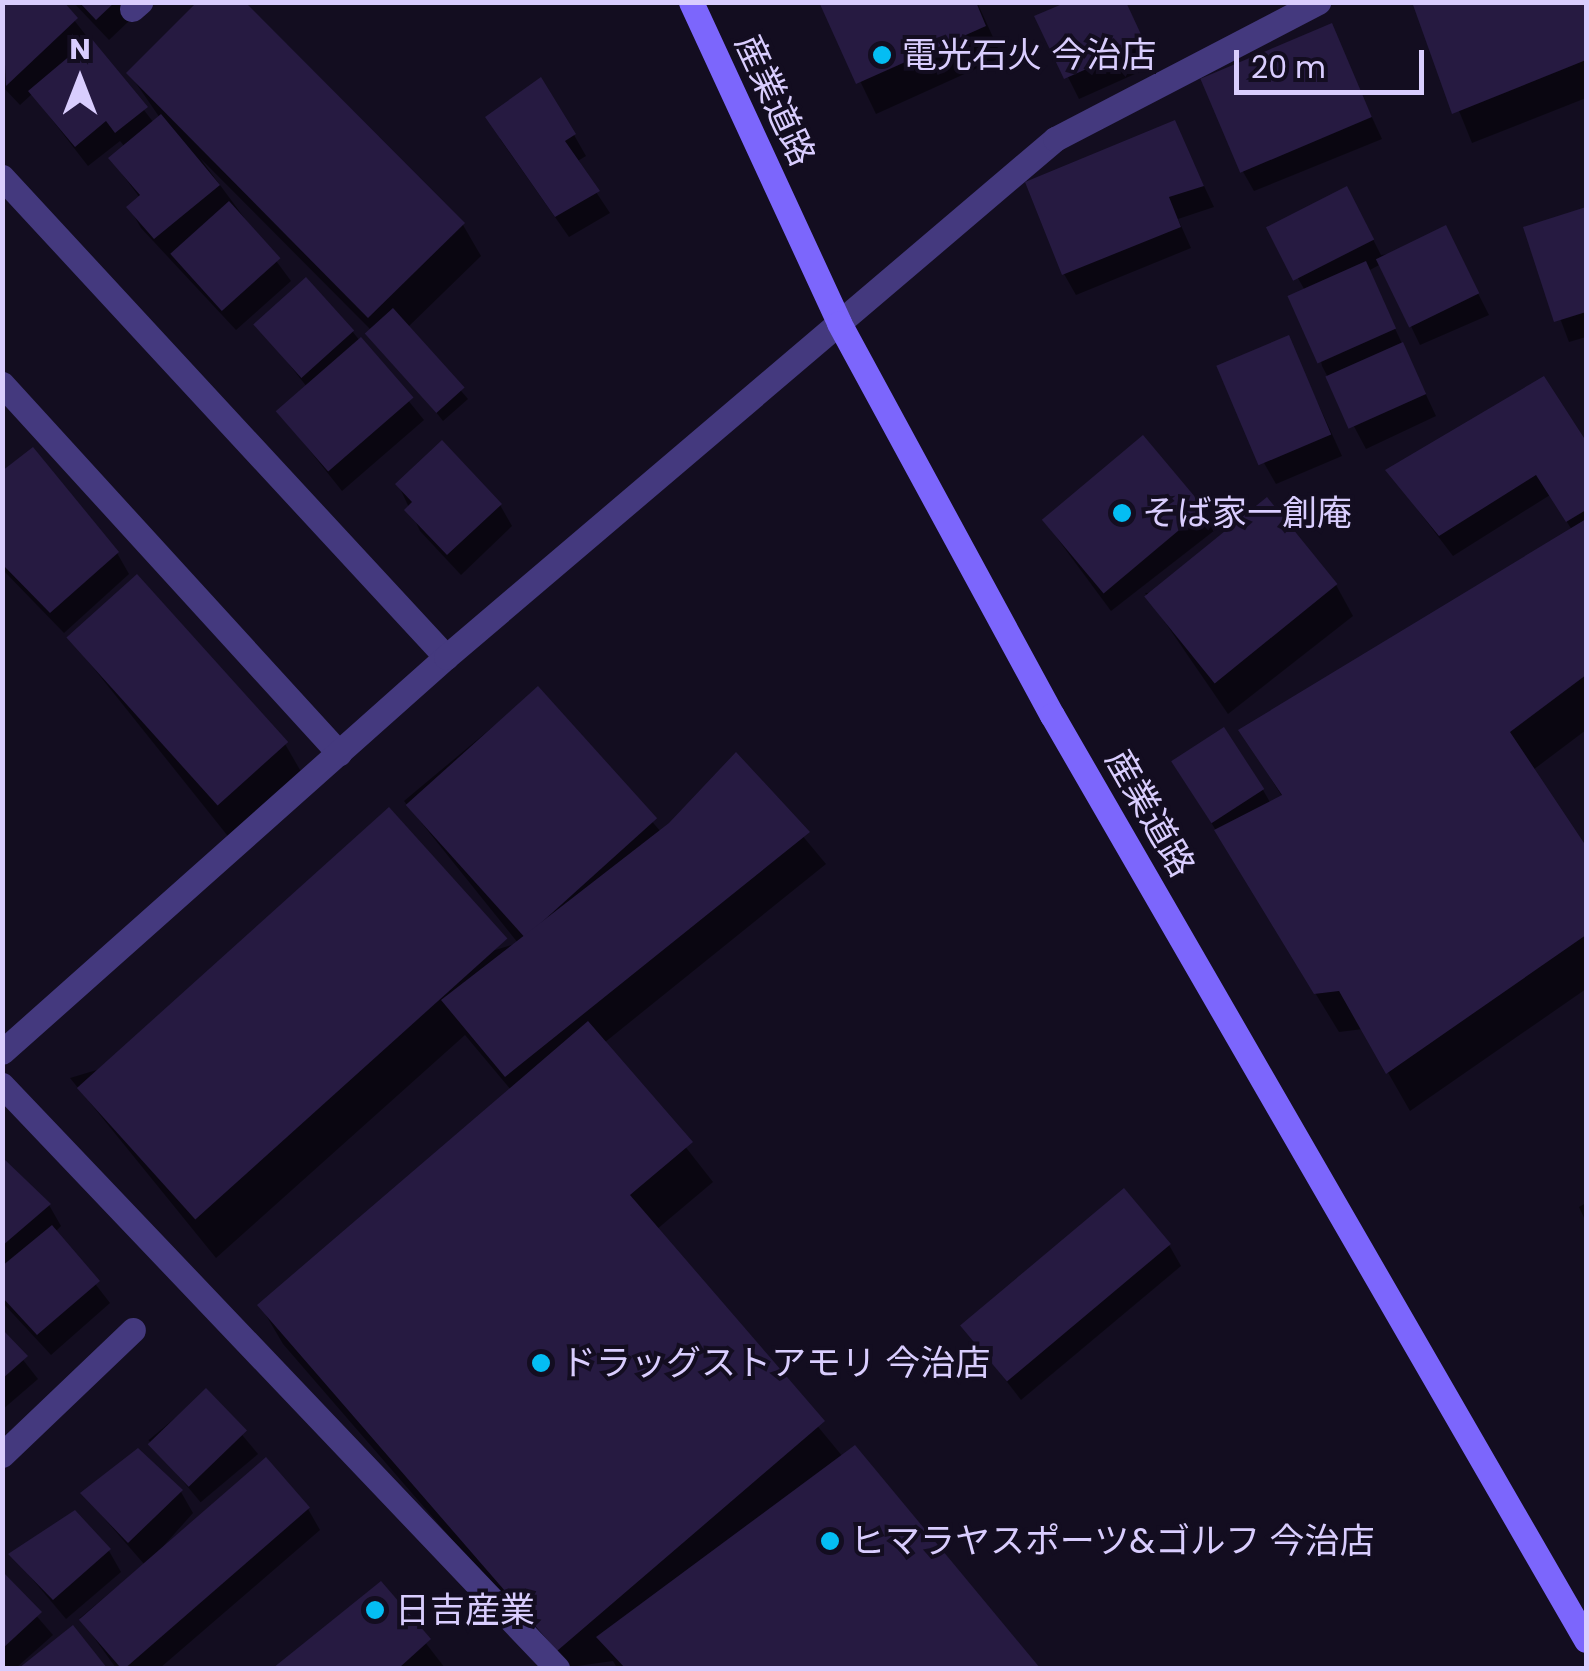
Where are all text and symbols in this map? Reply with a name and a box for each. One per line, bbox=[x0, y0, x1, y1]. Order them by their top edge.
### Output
street label: 産業道路 bbox=[726, 28, 824, 172]
north arrow bbox=[30, 30, 130, 130]
text: N bbox=[69, 30, 91, 69]
scale bar bbox=[1239, 30, 1429, 92]
place label: 電光石火 今治店 bbox=[902, 34, 1156, 76]
marker: 電光石火 今治店 bbox=[871, 44, 893, 66]
text: 20 m bbox=[1251, 46, 1326, 89]
place label: そば家一創庵 bbox=[1142, 492, 1352, 534]
marker: そば家一創庵 bbox=[1111, 502, 1133, 524]
street label: 産業道路 bbox=[1097, 742, 1203, 884]
place label: ドラッグストアモリ 今治店 bbox=[561, 1342, 990, 1384]
marker: ドラッグストアモリ 今治店 bbox=[530, 1352, 552, 1374]
place label: ヒマラヤスポーツ&ゴルフ 今治店 bbox=[850, 1520, 1375, 1562]
marker: ヒマラヤスポーツ&ゴルフ 今治店 bbox=[819, 1530, 841, 1552]
place label: 日吉産業 bbox=[395, 1589, 535, 1631]
marker: 日吉産業 bbox=[364, 1599, 386, 1621]

